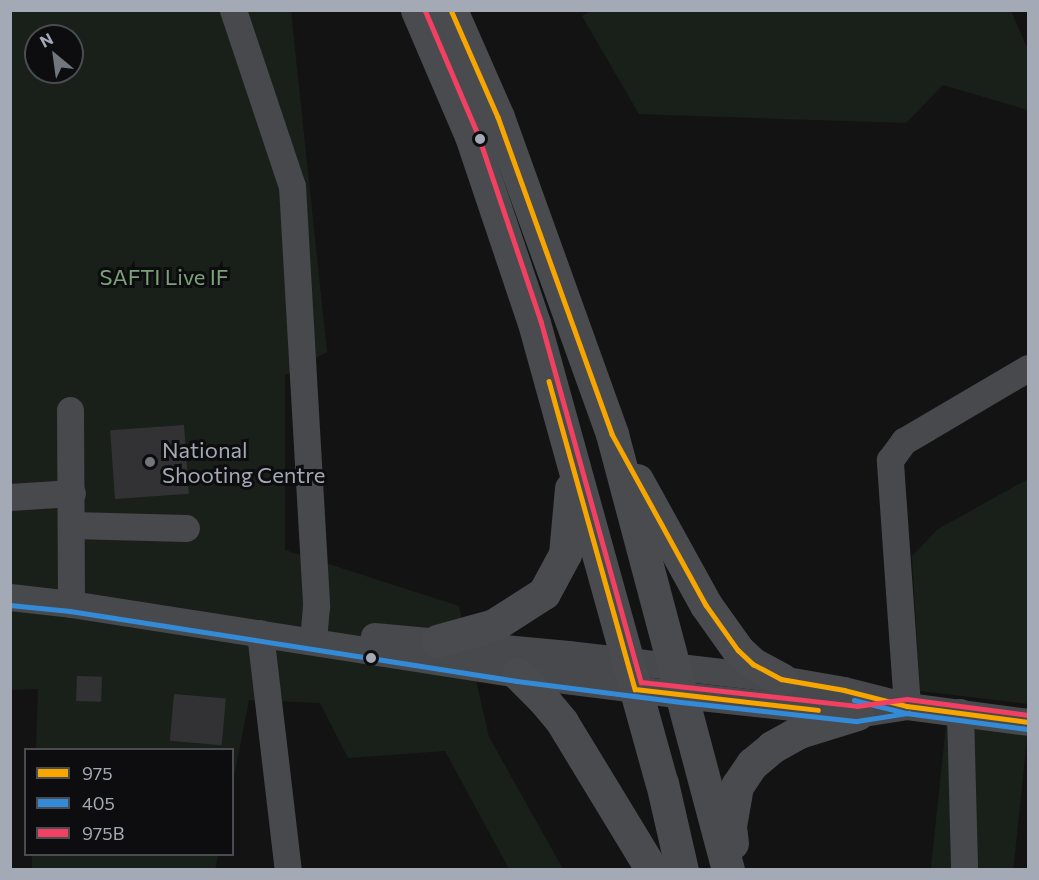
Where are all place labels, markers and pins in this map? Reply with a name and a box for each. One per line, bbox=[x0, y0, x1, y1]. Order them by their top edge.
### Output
unlabelled marker bbox=[474, 133, 486, 145]
place label: National Shooting Centre bbox=[162, 436, 325, 488]
marker: National Shooting Centre bbox=[143, 455, 157, 469]
unlabelled marker bbox=[365, 652, 377, 664]

